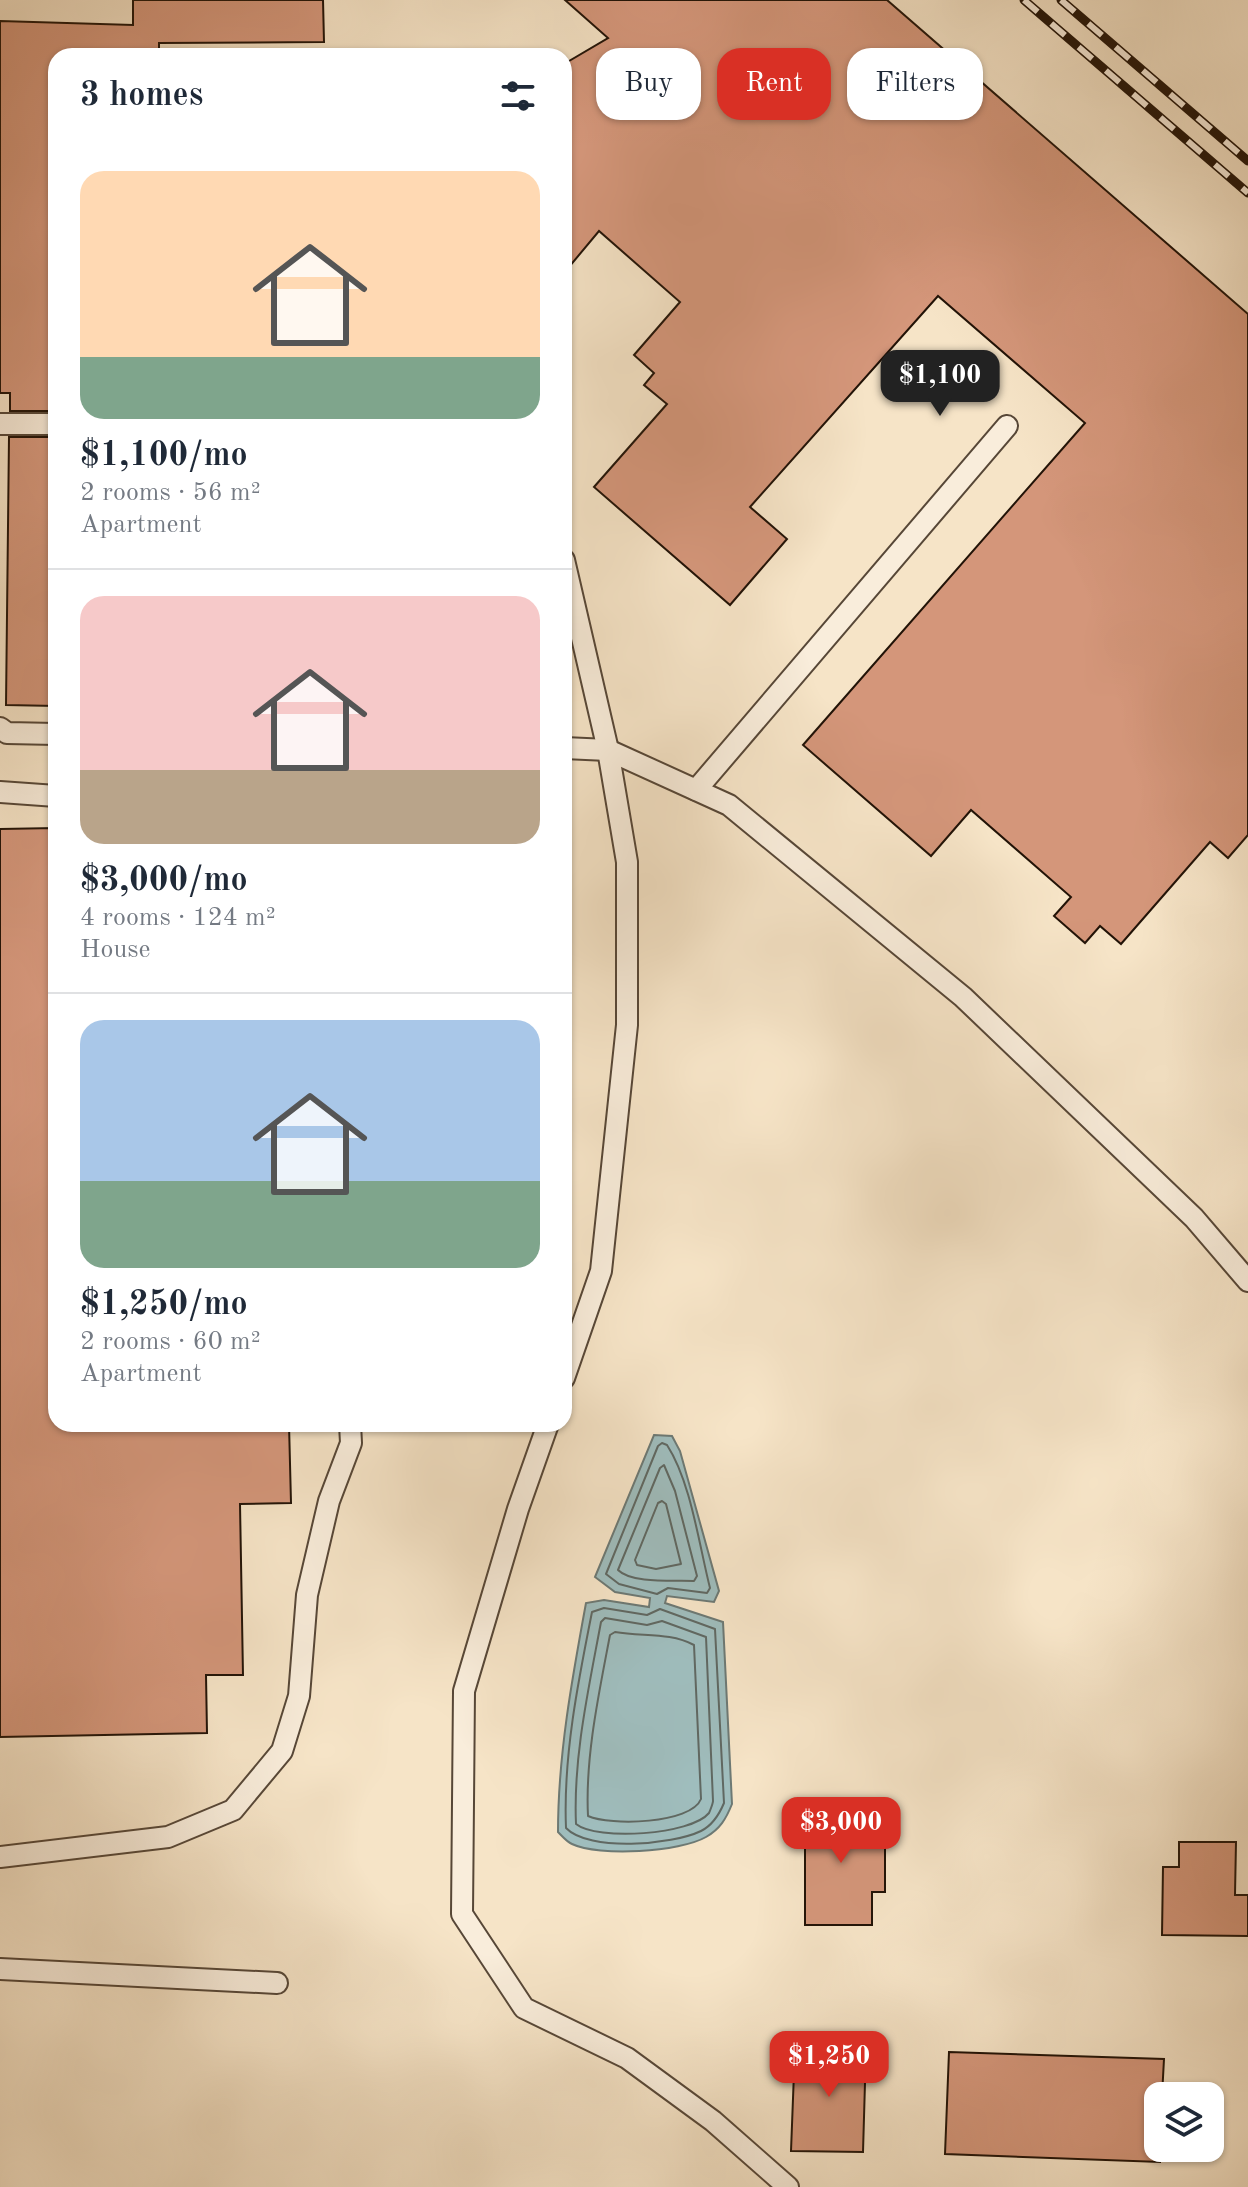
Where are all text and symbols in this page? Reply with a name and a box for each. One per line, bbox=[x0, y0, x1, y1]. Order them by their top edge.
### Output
chip: Buy bbox=[596, 48, 701, 120]
chip: Rent bbox=[717, 48, 831, 120]
chip: Filters bbox=[847, 48, 983, 120]
icon: filters bbox=[496, 74, 540, 118]
text: 3 homes bbox=[80, 79, 203, 113]
icon: home bbox=[238, 223, 382, 367]
pin: $1,100 bbox=[875, 350, 1005, 418]
text: $1,100 bbox=[899, 363, 981, 389]
text: $1,100/mo bbox=[80, 439, 248, 473]
text: 2 rooms · 56 m² bbox=[80, 480, 261, 506]
text: Apartment bbox=[80, 512, 202, 538]
icon: home bbox=[238, 648, 382, 792]
text: $3,000/mo bbox=[80, 864, 248, 898]
text: 4 rooms · 124 m² bbox=[80, 905, 276, 931]
text: House bbox=[80, 937, 151, 963]
icon: home bbox=[238, 1072, 382, 1216]
text: $1,250/mo bbox=[80, 1288, 248, 1322]
text: 2 rooms · 60 m² bbox=[80, 1329, 261, 1355]
text: Apartment bbox=[80, 1361, 202, 1387]
pin: $3,000 bbox=[776, 1797, 906, 1865]
text: $3,000 bbox=[800, 1810, 882, 1836]
pin: $1,250 bbox=[764, 2031, 894, 2099]
text: $1,250 bbox=[788, 2044, 870, 2070]
map controls bbox=[1144, 2082, 1224, 2162]
button: layers bbox=[1144, 2082, 1224, 2162]

